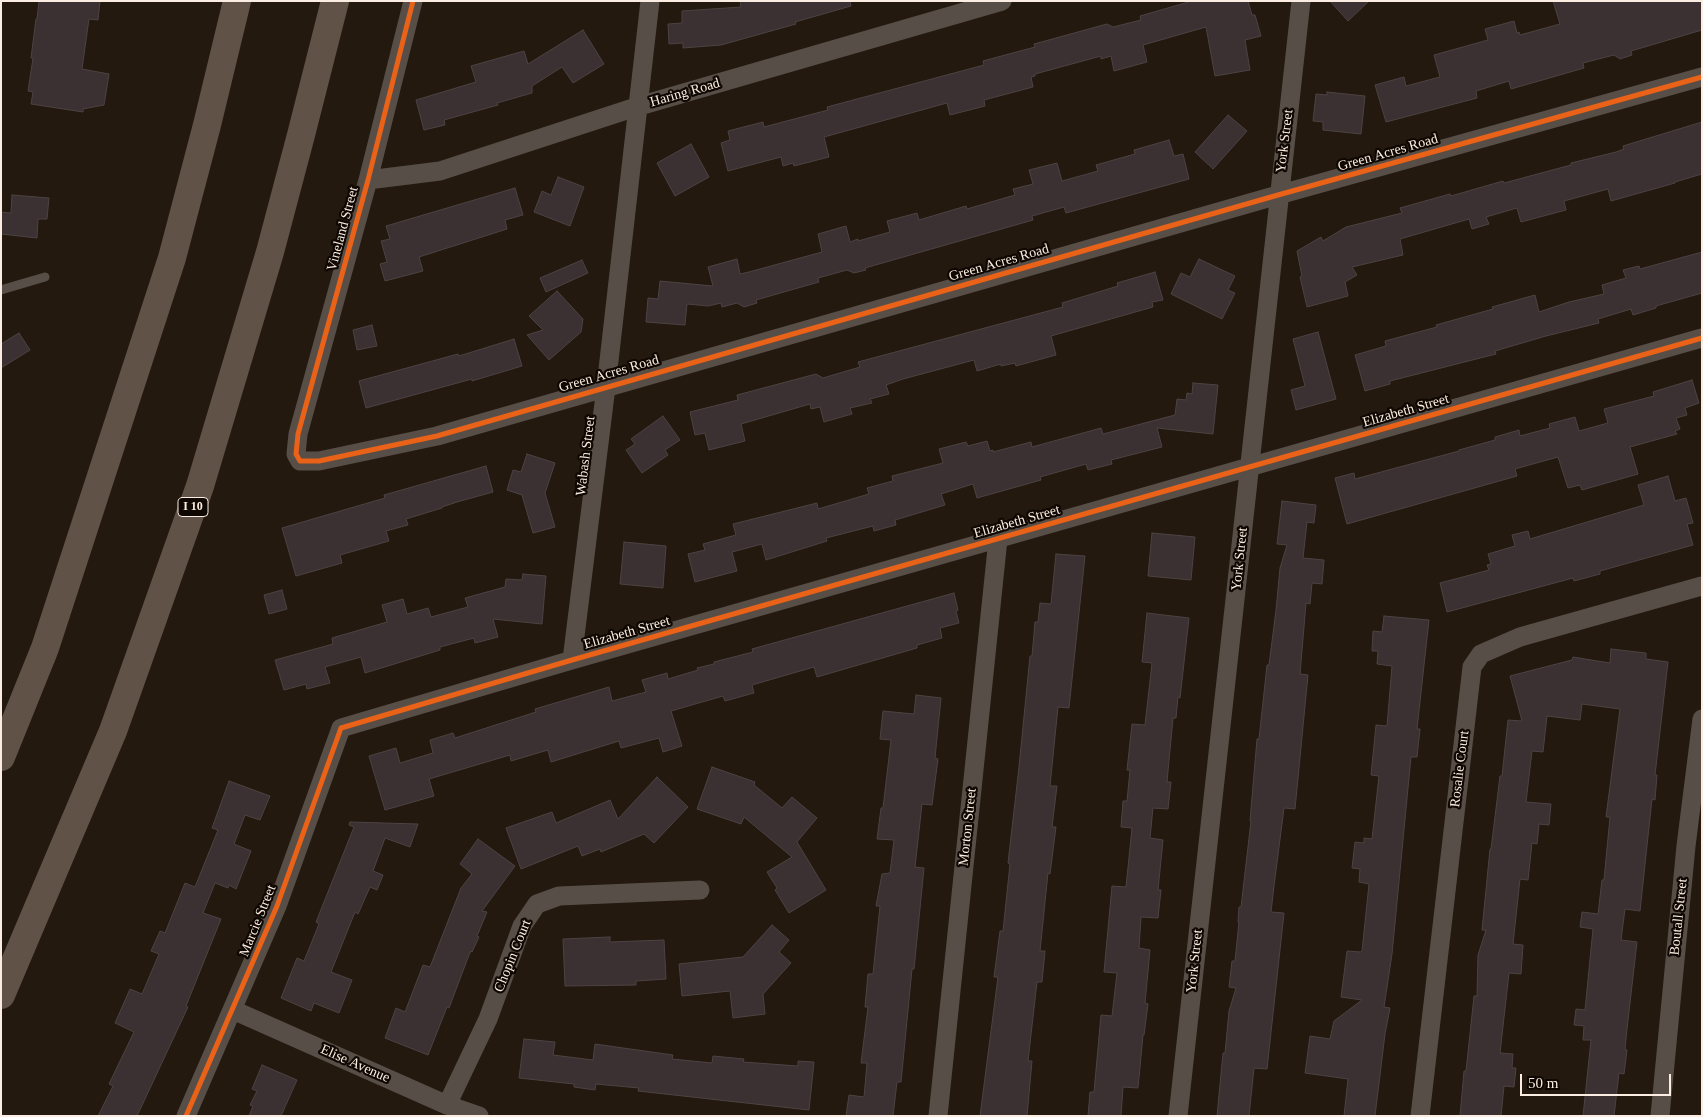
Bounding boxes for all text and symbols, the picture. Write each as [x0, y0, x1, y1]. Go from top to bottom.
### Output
street label: Haring Road [648, 75, 722, 111]
street label: York Street [1273, 108, 1297, 174]
street label: Green Acres Road [1336, 131, 1440, 175]
street label: Vineland Street [324, 185, 362, 273]
street label: Green Acres Road [947, 241, 1051, 285]
street label: Green Acres Road [557, 352, 661, 396]
street label: Elizabeth Street [1361, 391, 1451, 431]
street label: Wabash Street [573, 415, 599, 497]
road number: I 10 [178, 498, 208, 516]
street label: Elizabeth Street [972, 502, 1062, 542]
street label: York Street [1228, 527, 1252, 591]
street label: Elizabeth Street [582, 613, 672, 653]
street label: Rosalie Court [1447, 730, 1473, 808]
street label: Morton Street [956, 787, 980, 867]
street label: Boutall Street [1667, 878, 1691, 956]
street label: Marcie Street [236, 883, 280, 959]
street label: Chopin Court [491, 917, 535, 995]
street label: York Street [1183, 929, 1207, 993]
street label: Elise Avenue [318, 1041, 392, 1087]
scale bar [1523, 1064, 1674, 1096]
text: 50 m [1528, 1075, 1558, 1091]

